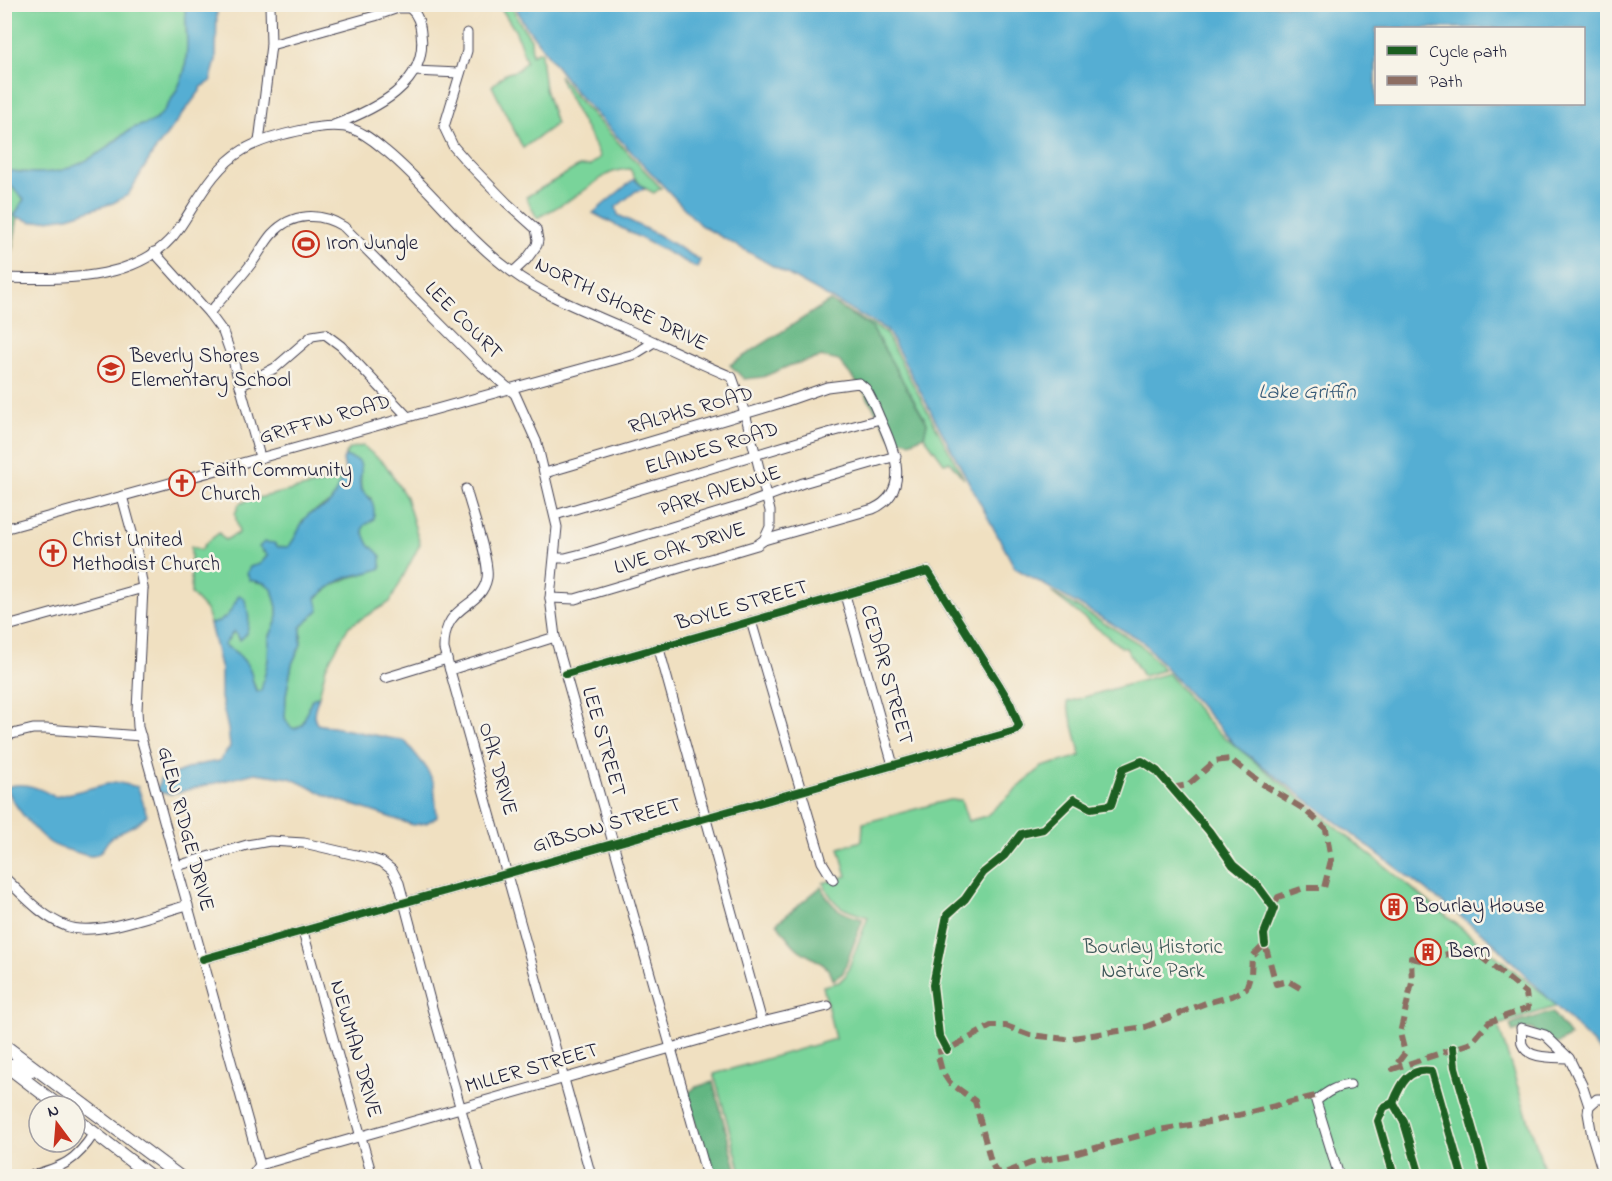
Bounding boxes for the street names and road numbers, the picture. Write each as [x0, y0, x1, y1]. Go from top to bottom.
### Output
street label: NORTH SHORE DRIVE [530, 250, 712, 360]
street label: LEE COURT [417, 275, 509, 367]
street label: RALPHS ROAD [625, 379, 757, 443]
street label: GRIFFIN ROAD [256, 387, 394, 453]
street label: ELAINES ROAD [642, 414, 782, 484]
street label: PARK AVENUE [655, 458, 785, 526]
street label: LIVE OAK DRIVE [611, 515, 749, 583]
street label: BOYLE STREET [671, 573, 812, 640]
street label: CEDAR STREET [852, 602, 920, 748]
street label: LEE STREET [573, 684, 633, 800]
street label: OAK DRIVE [469, 719, 525, 819]
street label: GLEN RIDGE DRIVE [149, 743, 221, 915]
street label: GIBSON STREET [529, 790, 685, 862]
street label: NEWMAN DRIVE [321, 977, 389, 1121]
street label: MILLER STREET [462, 1036, 602, 1102]

